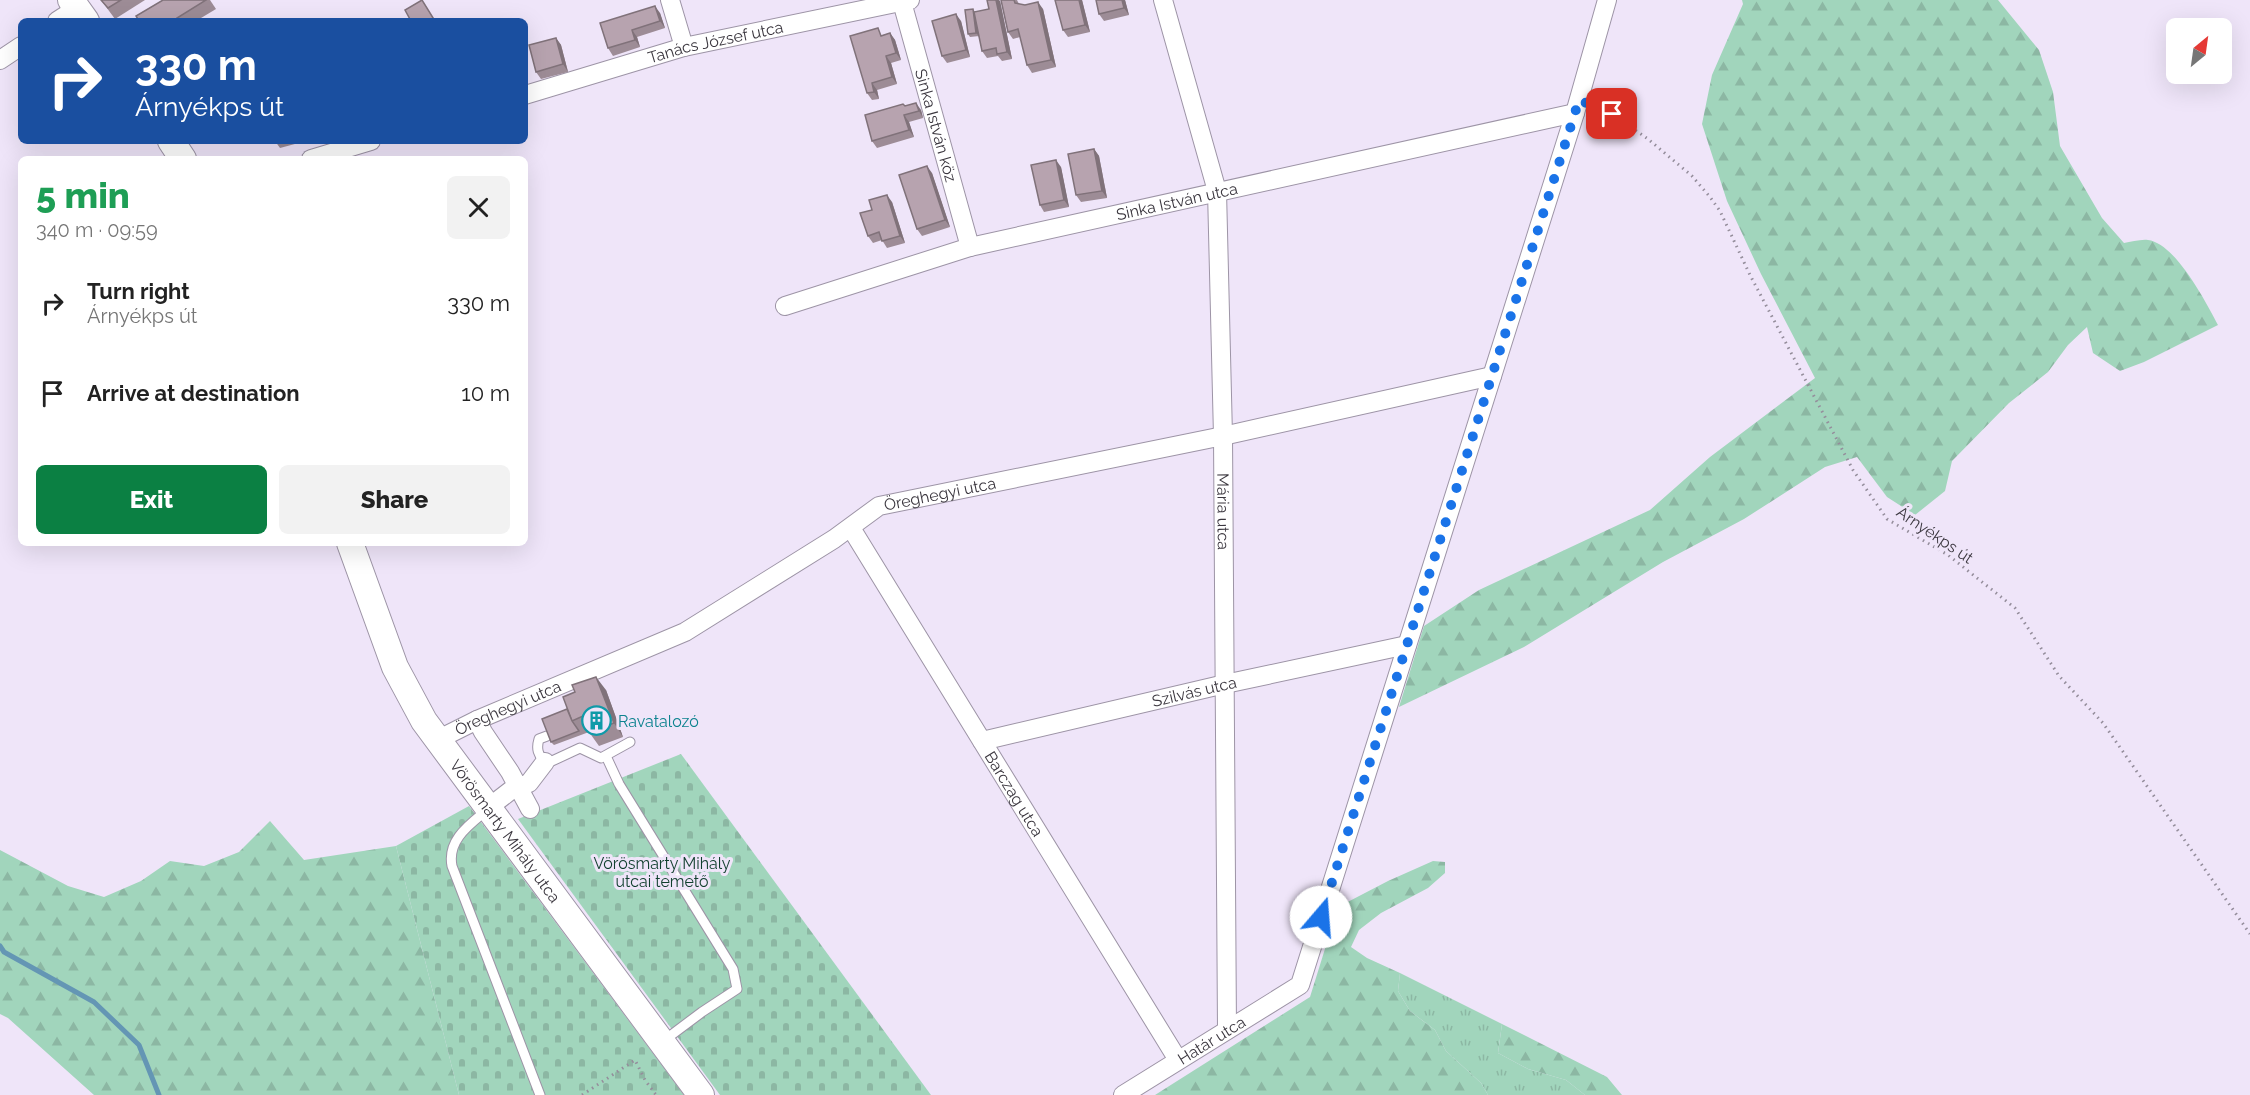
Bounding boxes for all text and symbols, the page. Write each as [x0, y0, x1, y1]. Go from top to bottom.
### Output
street label: Tanács József utca [646, 17, 785, 67]
north arrow [2166, 18, 2232, 84]
map controls [2166, 18, 2232, 84]
text: 330 m [135, 41, 257, 90]
icon: right [36, 42, 114, 120]
street label: Sinka István köz [911, 67, 961, 184]
pin [1586, 88, 1637, 139]
text: Árnyékps út [135, 91, 284, 122]
icon: arrive [1595, 97, 1628, 130]
text: 5 min [36, 174, 130, 216]
button: close [447, 176, 510, 239]
street label: Sinka István utca [1114, 179, 1239, 224]
text: 340 m · 09:59 [36, 218, 158, 242]
text: Turn right [87, 278, 190, 304]
icon: right [36, 287, 69, 320]
text: 330 m [447, 290, 510, 316]
text: Árnyékps út [87, 304, 197, 328]
icon: arrive [36, 377, 69, 410]
text: Arrive at destination [87, 380, 300, 406]
text: 10 m [461, 380, 510, 406]
button: Exit [36, 465, 267, 534]
button: Share [279, 465, 510, 534]
street label: Öreghegyi utca [882, 473, 997, 514]
street label: Mária utca [1214, 473, 1233, 550]
street label: Árnyékps út [1893, 502, 1978, 568]
street label: Szilvás utca [1150, 672, 1238, 710]
street label: Öreghegyi utca [451, 676, 564, 739]
building icon: Ravatalozó [581, 705, 613, 737]
place label: Ravatalozó [618, 712, 699, 731]
street label: Barczag utca [981, 748, 1048, 840]
street label: Vörösmarty Mihály utca [446, 756, 565, 906]
park label: Vörösmarty Mihály utcai temető [594, 854, 731, 891]
position arrow [1289, 885, 1353, 949]
street label: Határ utca [1174, 1012, 1249, 1068]

